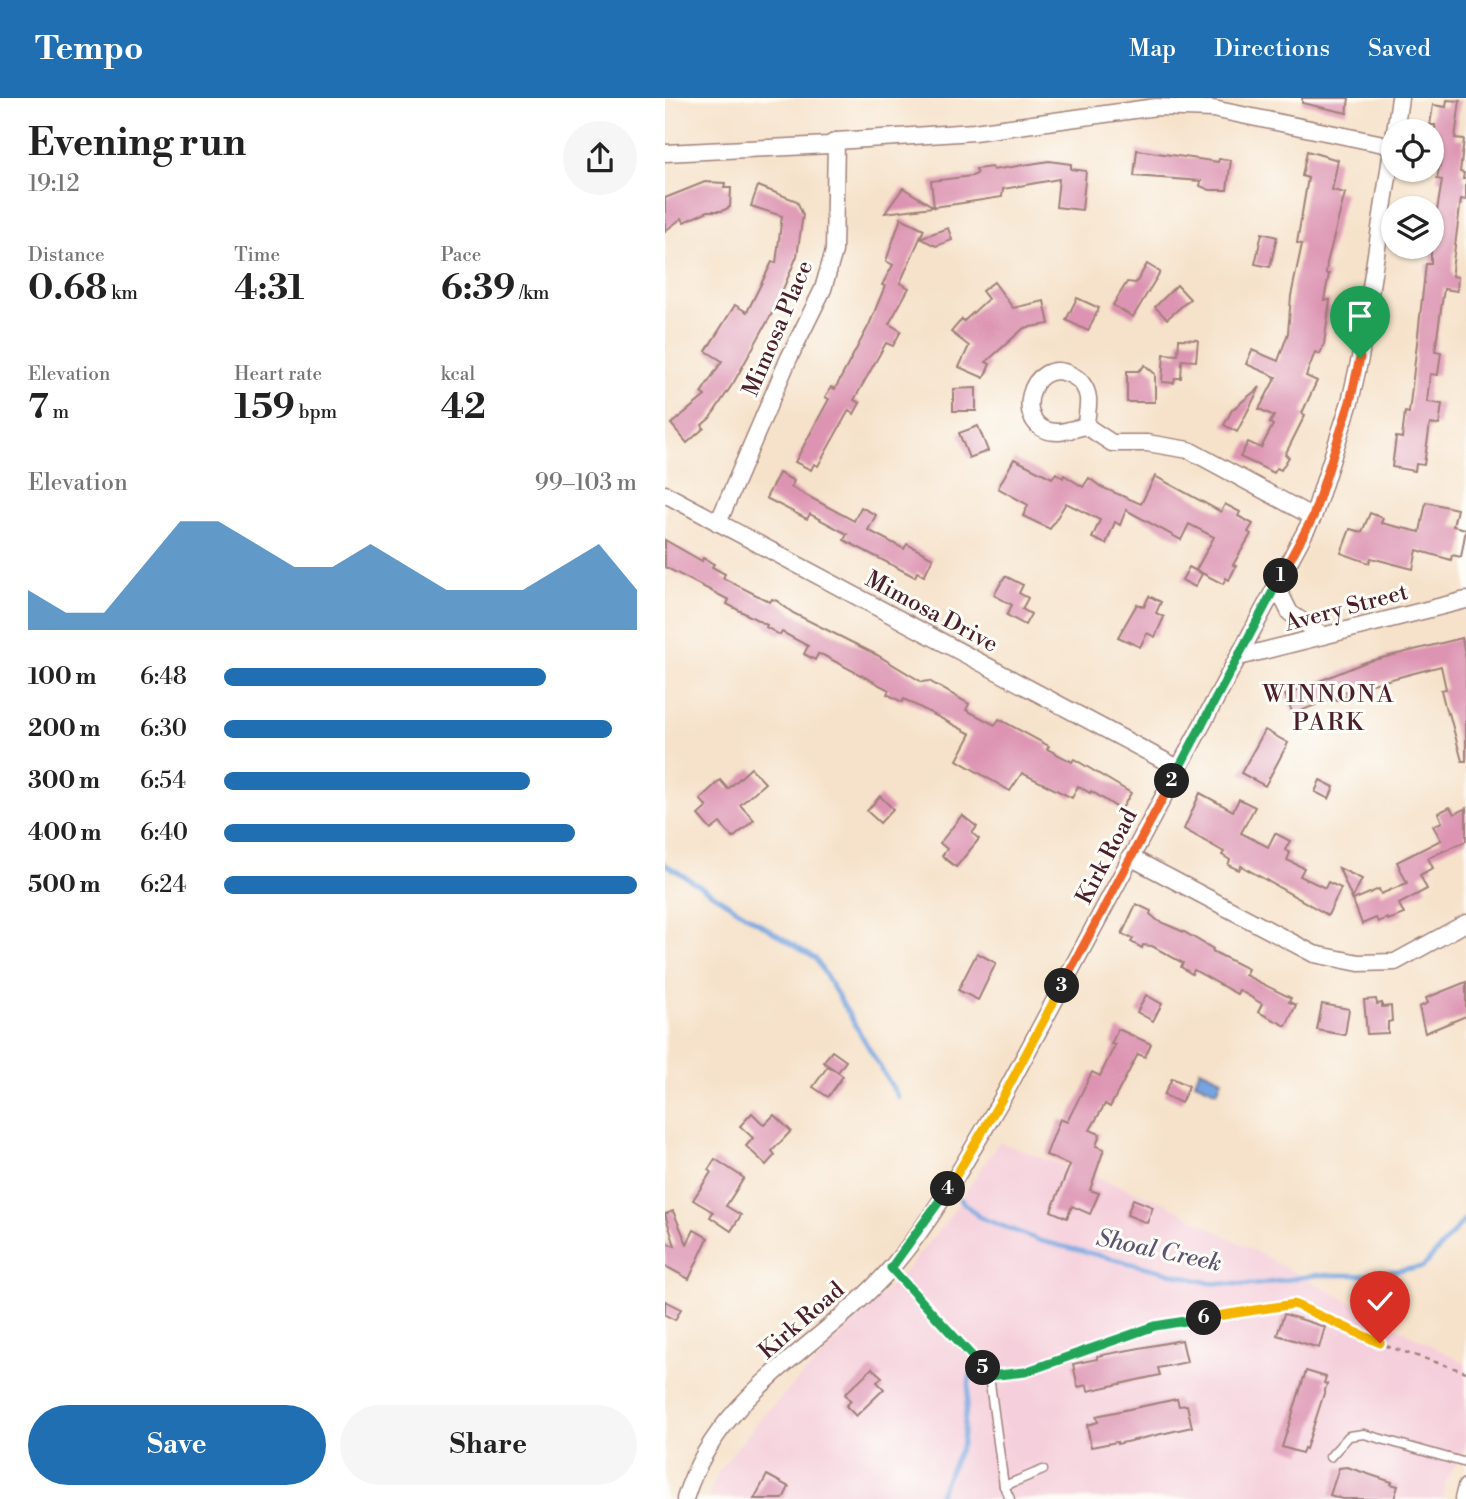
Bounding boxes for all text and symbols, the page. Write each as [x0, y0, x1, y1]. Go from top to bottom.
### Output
text: Tempo [35, 29, 143, 70]
text: Map [1129, 34, 1176, 64]
text: Directions [1214, 34, 1330, 64]
text: Saved [1368, 34, 1431, 64]
map controls [1381, 119, 1444, 259]
button: locate [1381, 119, 1444, 182]
text: Evening run [28, 120, 246, 167]
button: share [563, 121, 637, 195]
text: 19:12 [28, 170, 80, 198]
button: layers [1381, 196, 1444, 259]
text: Distance [28, 243, 105, 267]
text: Time [234, 243, 280, 267]
text: Pace [441, 243, 481, 267]
street label: Mimosa Place [737, 256, 819, 401]
text: 0.68 [28, 267, 107, 310]
text: 4:31 [234, 267, 304, 310]
text: 6:39 [441, 267, 515, 310]
text: km [107, 281, 138, 305]
text: /km [515, 281, 550, 305]
pin [1330, 286, 1390, 358]
icon: arrive [1341, 297, 1379, 335]
text: Elevation [28, 362, 110, 386]
text: Heart rate [234, 362, 322, 386]
text: kcal [441, 362, 475, 386]
text: 7 [28, 386, 49, 429]
text: 159 [234, 386, 295, 429]
text: 42 [441, 386, 486, 429]
text: m [49, 400, 69, 424]
text: bpm [295, 400, 337, 424]
text: Elevation [28, 469, 128, 497]
text: 99–103 m [535, 469, 637, 497]
pin: 1 [1263, 559, 1299, 594]
text: 1 [1276, 563, 1285, 587]
street label: Mimosa Drive [860, 565, 1003, 659]
street label: Avery Street [1281, 578, 1411, 638]
text: 100 m [28, 663, 96, 691]
text: 6:48 [140, 663, 187, 691]
district label: WINNONA PARK [1262, 680, 1395, 738]
text: 200 m [28, 715, 100, 743]
text: 6:30 [140, 715, 187, 743]
pin: 2 [1155, 764, 1189, 798]
text: 300 m [28, 767, 100, 795]
text: 6:54 [140, 767, 186, 795]
text: 2 [1166, 768, 1177, 792]
street label: Kirk Road [1070, 804, 1144, 909]
text: 400 m [28, 819, 101, 847]
text: 6:40 [140, 819, 188, 847]
text: 500 m [28, 871, 100, 899]
text: 6:24 [140, 871, 186, 899]
pin: 3 [1045, 968, 1079, 1004]
text: 3 [1056, 973, 1067, 997]
pin: 4 [931, 1172, 965, 1206]
text: 4 [941, 1176, 954, 1200]
water label: Shoal Creek [1094, 1223, 1224, 1279]
pin [1350, 1271, 1410, 1343]
street label: Kirk Road [753, 1276, 850, 1365]
icon: check [1361, 1282, 1399, 1320]
pin: 6 [1187, 1300, 1221, 1336]
text: 6 [1198, 1305, 1209, 1329]
pin: 5 [965, 1350, 1001, 1386]
text: 5 [977, 1355, 988, 1379]
button: Save [28, 1405, 326, 1485]
button: Share [340, 1405, 637, 1485]

